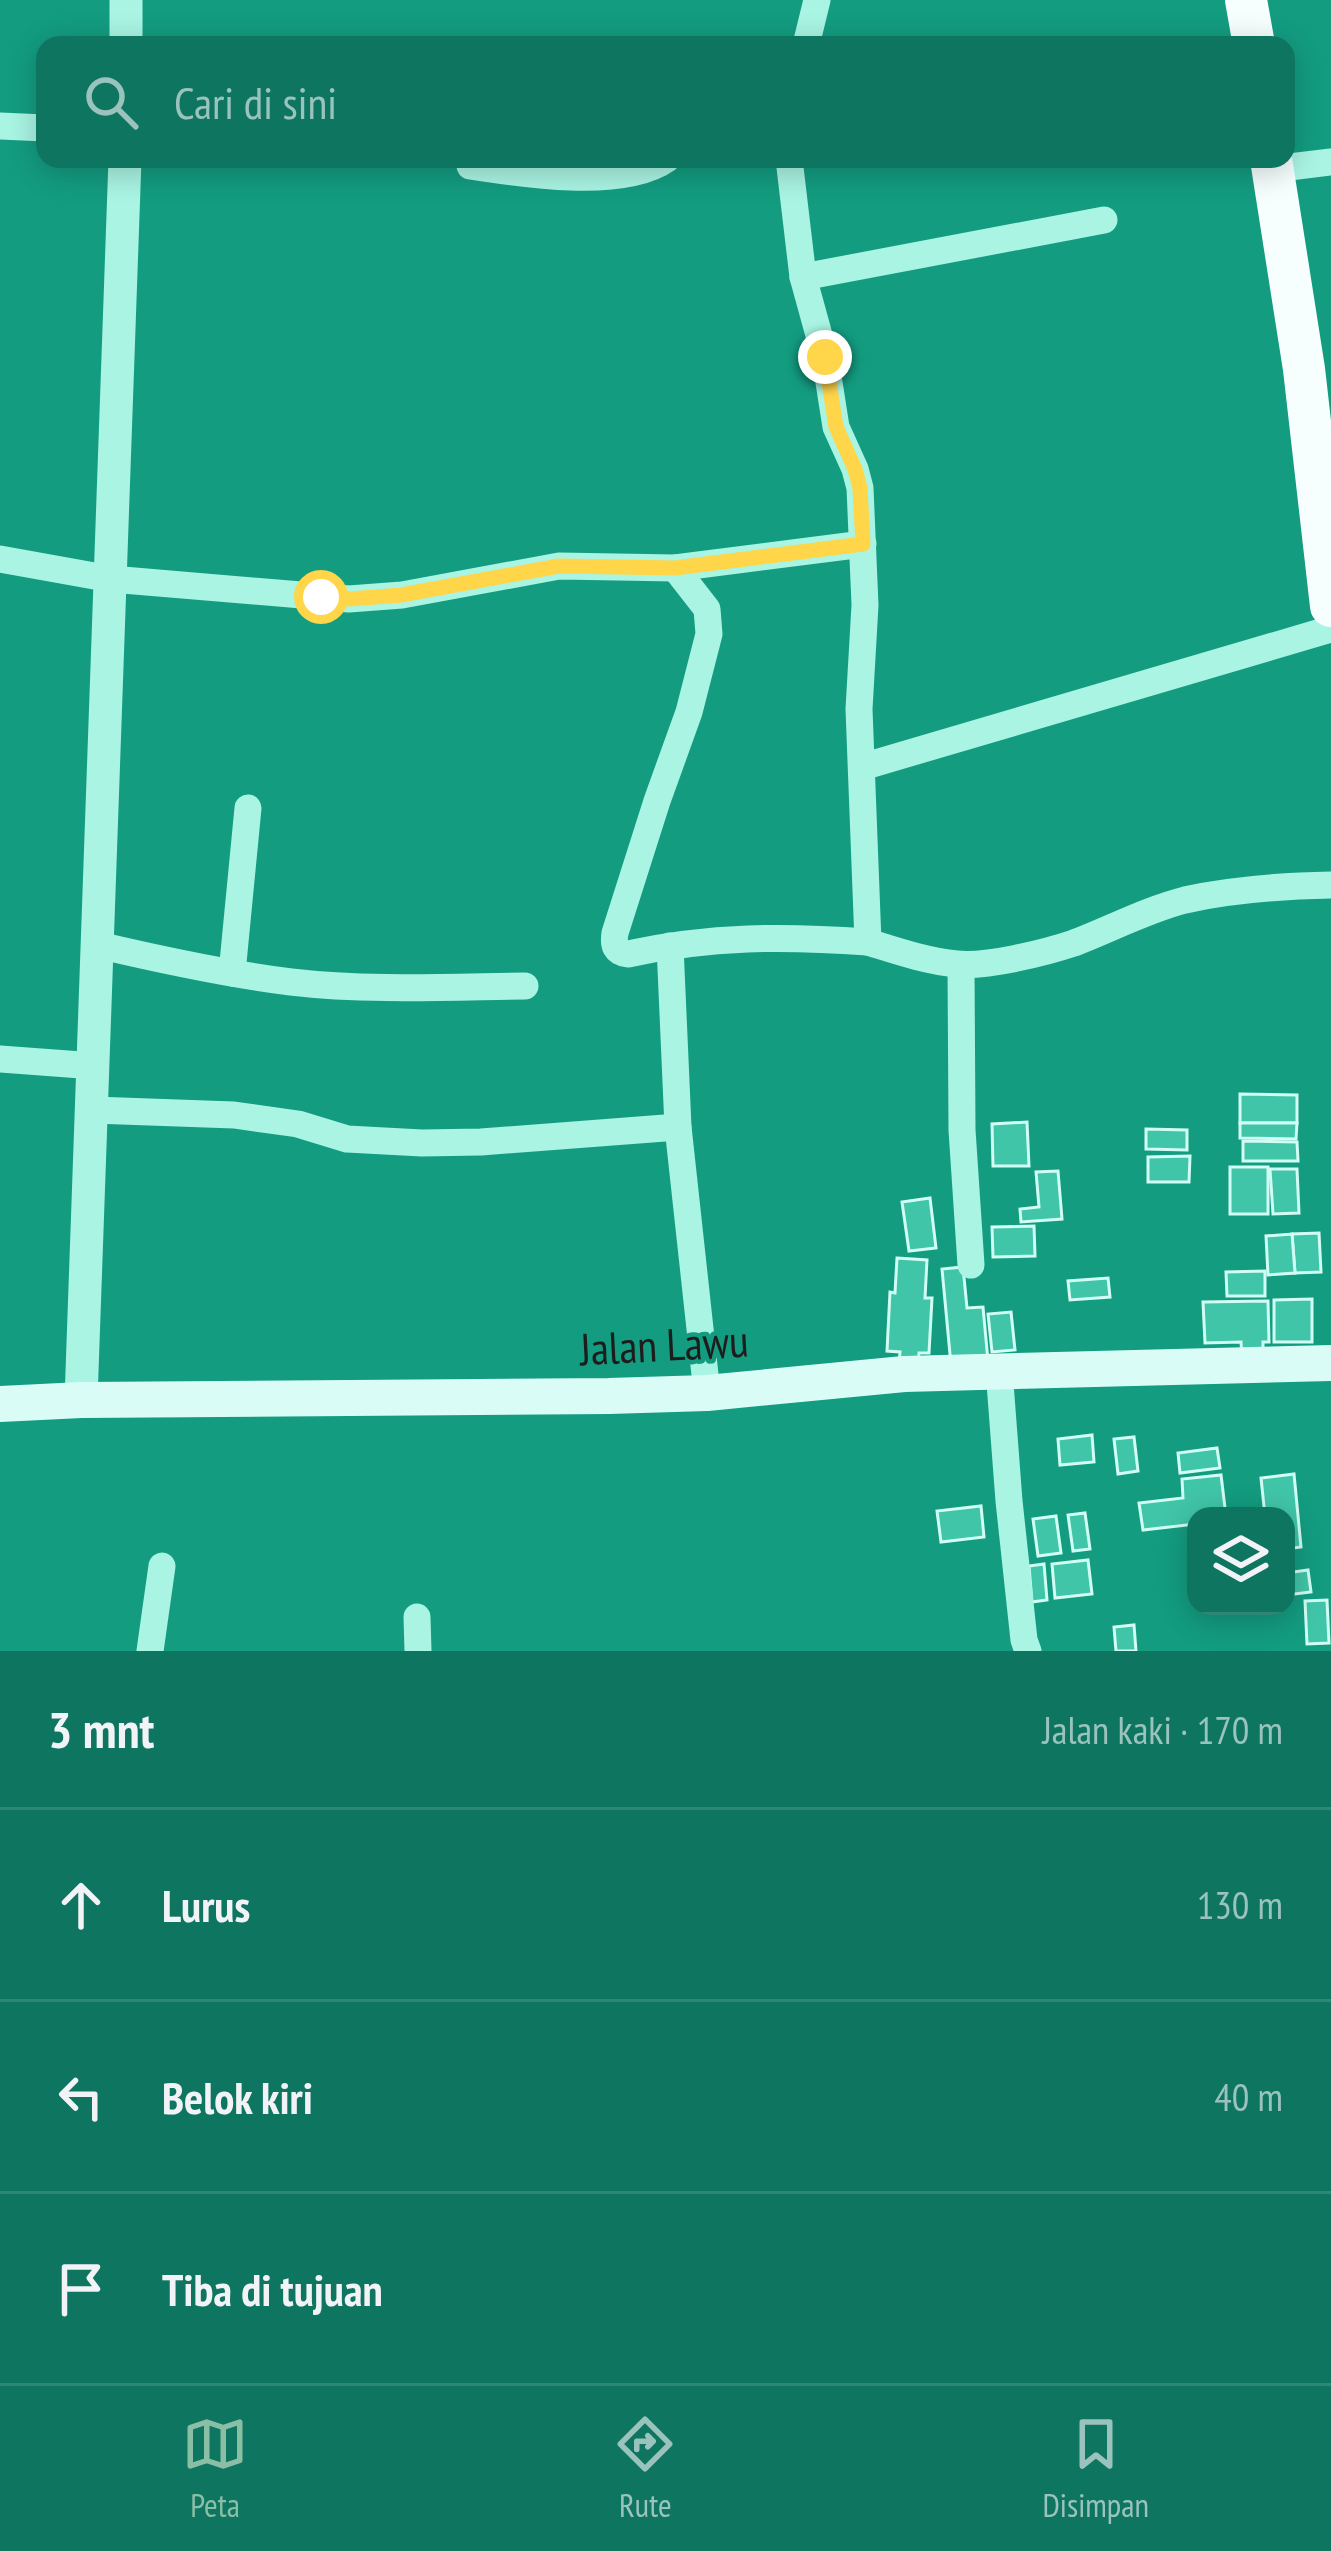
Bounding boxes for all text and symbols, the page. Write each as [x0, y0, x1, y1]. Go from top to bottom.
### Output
search box [36, 36, 1295, 168]
icon: search [78, 69, 144, 135]
text: Cari di sini [174, 73, 337, 131]
route end [798, 330, 852, 384]
route start [294, 570, 348, 624]
street label: Jalan Lawu [576, 1311, 750, 1377]
map controls [1187, 1507, 1295, 1615]
button: layers [1187, 1507, 1295, 1615]
text: 3 mnt [48, 1696, 154, 1762]
text: Jalan kaki · 170 m [1042, 1704, 1283, 1755]
icon: ahead [48, 1872, 114, 1938]
text: Lurus [162, 1876, 250, 1934]
text: 130 m [1197, 1879, 1283, 1930]
icon: left [48, 2064, 114, 2130]
text: Belok kiri [162, 2068, 313, 2126]
text: 40 m [1214, 2071, 1283, 2122]
icon: arrive [48, 2256, 114, 2322]
text: Tiba di tujuan [162, 2260, 383, 2318]
tab: Peta [182, 2411, 248, 2526]
tab: Rute [612, 2411, 678, 2526]
tab: Disimpan [1043, 2411, 1149, 2526]

